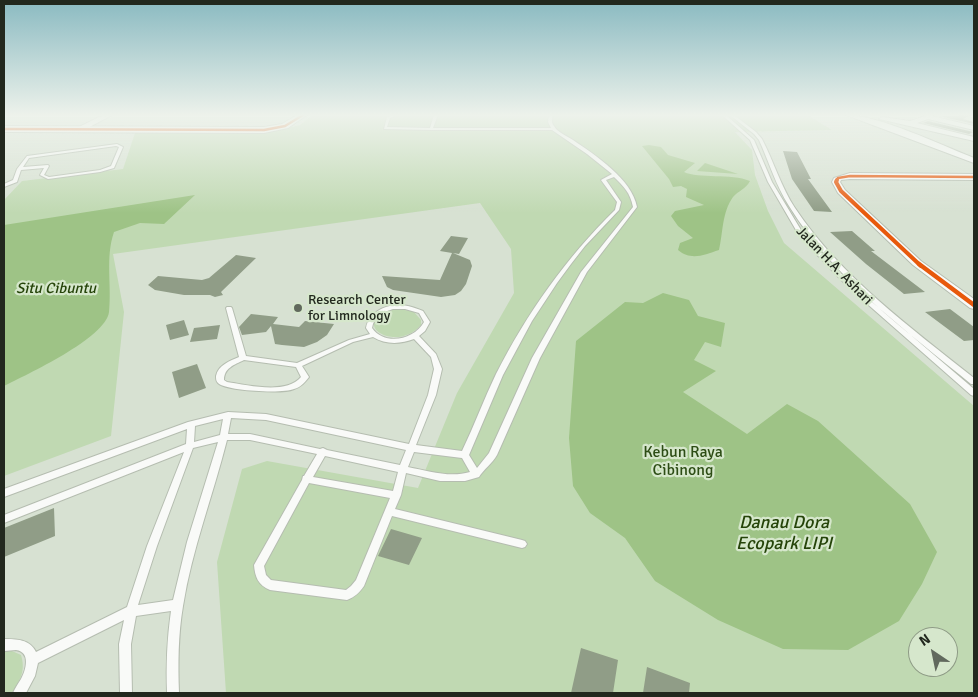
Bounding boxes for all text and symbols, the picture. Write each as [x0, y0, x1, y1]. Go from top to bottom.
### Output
street label: Jalan H.A. Ashari [792, 223, 876, 309]
water label: Situ Cibuntu [16, 280, 96, 298]
place label: Research Center for Limnology [308, 292, 406, 324]
marker: Research Center for Limnology [292, 302, 304, 314]
park label: Kebun Raya Cibinong [643, 443, 723, 481]
water label: Danau Dora Ecopark LIPI [736, 512, 832, 554]
north arrow [908, 627, 958, 677]
text: N [916, 630, 934, 650]

